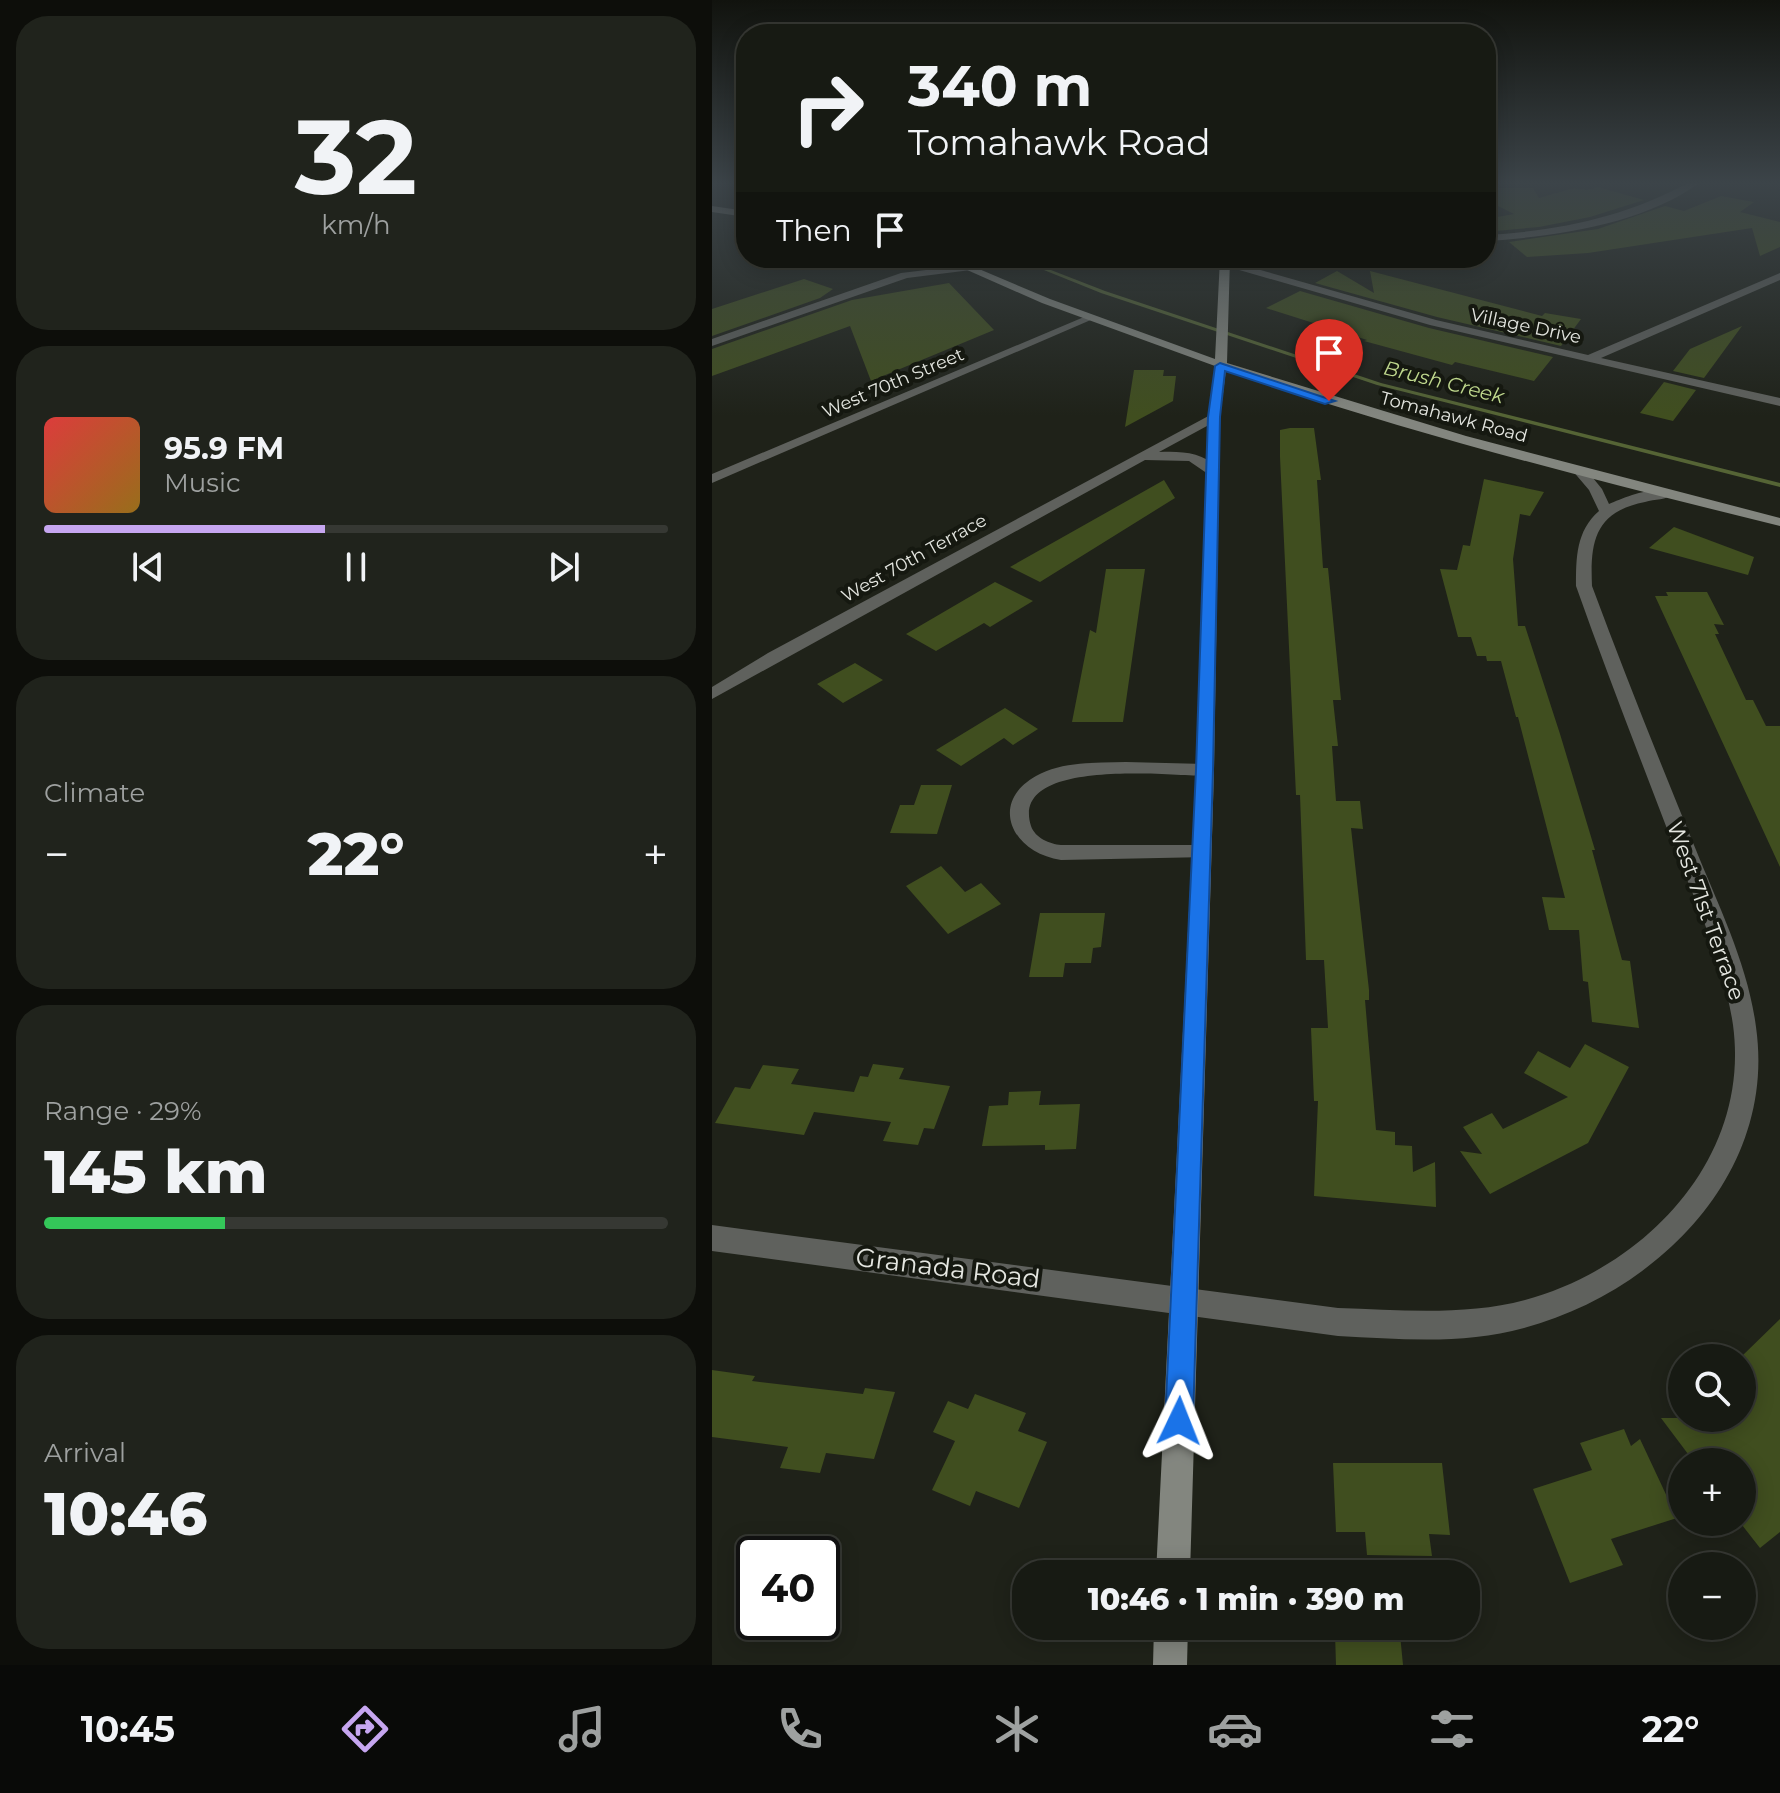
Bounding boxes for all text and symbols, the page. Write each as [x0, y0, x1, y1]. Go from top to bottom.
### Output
text: 340 m [908, 52, 1092, 120]
icon: right [776, 56, 880, 160]
text: 32 [295, 93, 417, 220]
text: Tomahawk Road [908, 120, 1211, 164]
icon: arrive [868, 208, 912, 252]
text: km/h [321, 209, 391, 241]
text: Then [776, 212, 852, 249]
street label: Village Drive [1469, 304, 1583, 348]
pin [1295, 319, 1363, 401]
icon: arrive [1307, 331, 1351, 375]
street label: West 70th Street [819, 343, 967, 423]
water label: Brush Creek [1381, 355, 1508, 409]
street label: Tomahawk Road [1378, 387, 1530, 447]
text: 95.9 FM [164, 430, 284, 467]
text: Music [164, 467, 241, 499]
street label: West 70th Terrace [838, 509, 990, 607]
icon: previous [126, 545, 170, 589]
icon: pause [334, 545, 378, 589]
icon: next [542, 545, 586, 589]
text: Climate [44, 777, 145, 809]
text: 22° [308, 817, 404, 890]
street label: West 71st Terrace [1661, 818, 1751, 1004]
text: − [44, 827, 69, 881]
text: + [643, 827, 668, 881]
text: Range · 29% [44, 1095, 201, 1127]
text: 145 km [44, 1135, 267, 1208]
street label: Granada Road [854, 1241, 1042, 1295]
map controls [1668, 1344, 1756, 1640]
button: search [1668, 1344, 1756, 1432]
position arrow [1137, 1379, 1221, 1463]
text: Arrival [44, 1437, 126, 1469]
button: + [1668, 1448, 1756, 1536]
text: 10:46 [44, 1477, 207, 1550]
speed limit sign: 40 [736, 1536, 840, 1640]
button: − [1668, 1552, 1756, 1640]
text: 10:46 · 1 min · 390 m [1088, 1581, 1404, 1618]
icon: directions [337, 1701, 393, 1757]
icon: music [554, 1701, 610, 1757]
icon: phone [772, 1701, 828, 1757]
icon: climate [989, 1701, 1045, 1757]
icon: car [1207, 1701, 1263, 1757]
icon: filters [1424, 1701, 1480, 1757]
text: 10:45 [81, 1707, 175, 1751]
text: 22° [1642, 1707, 1699, 1751]

